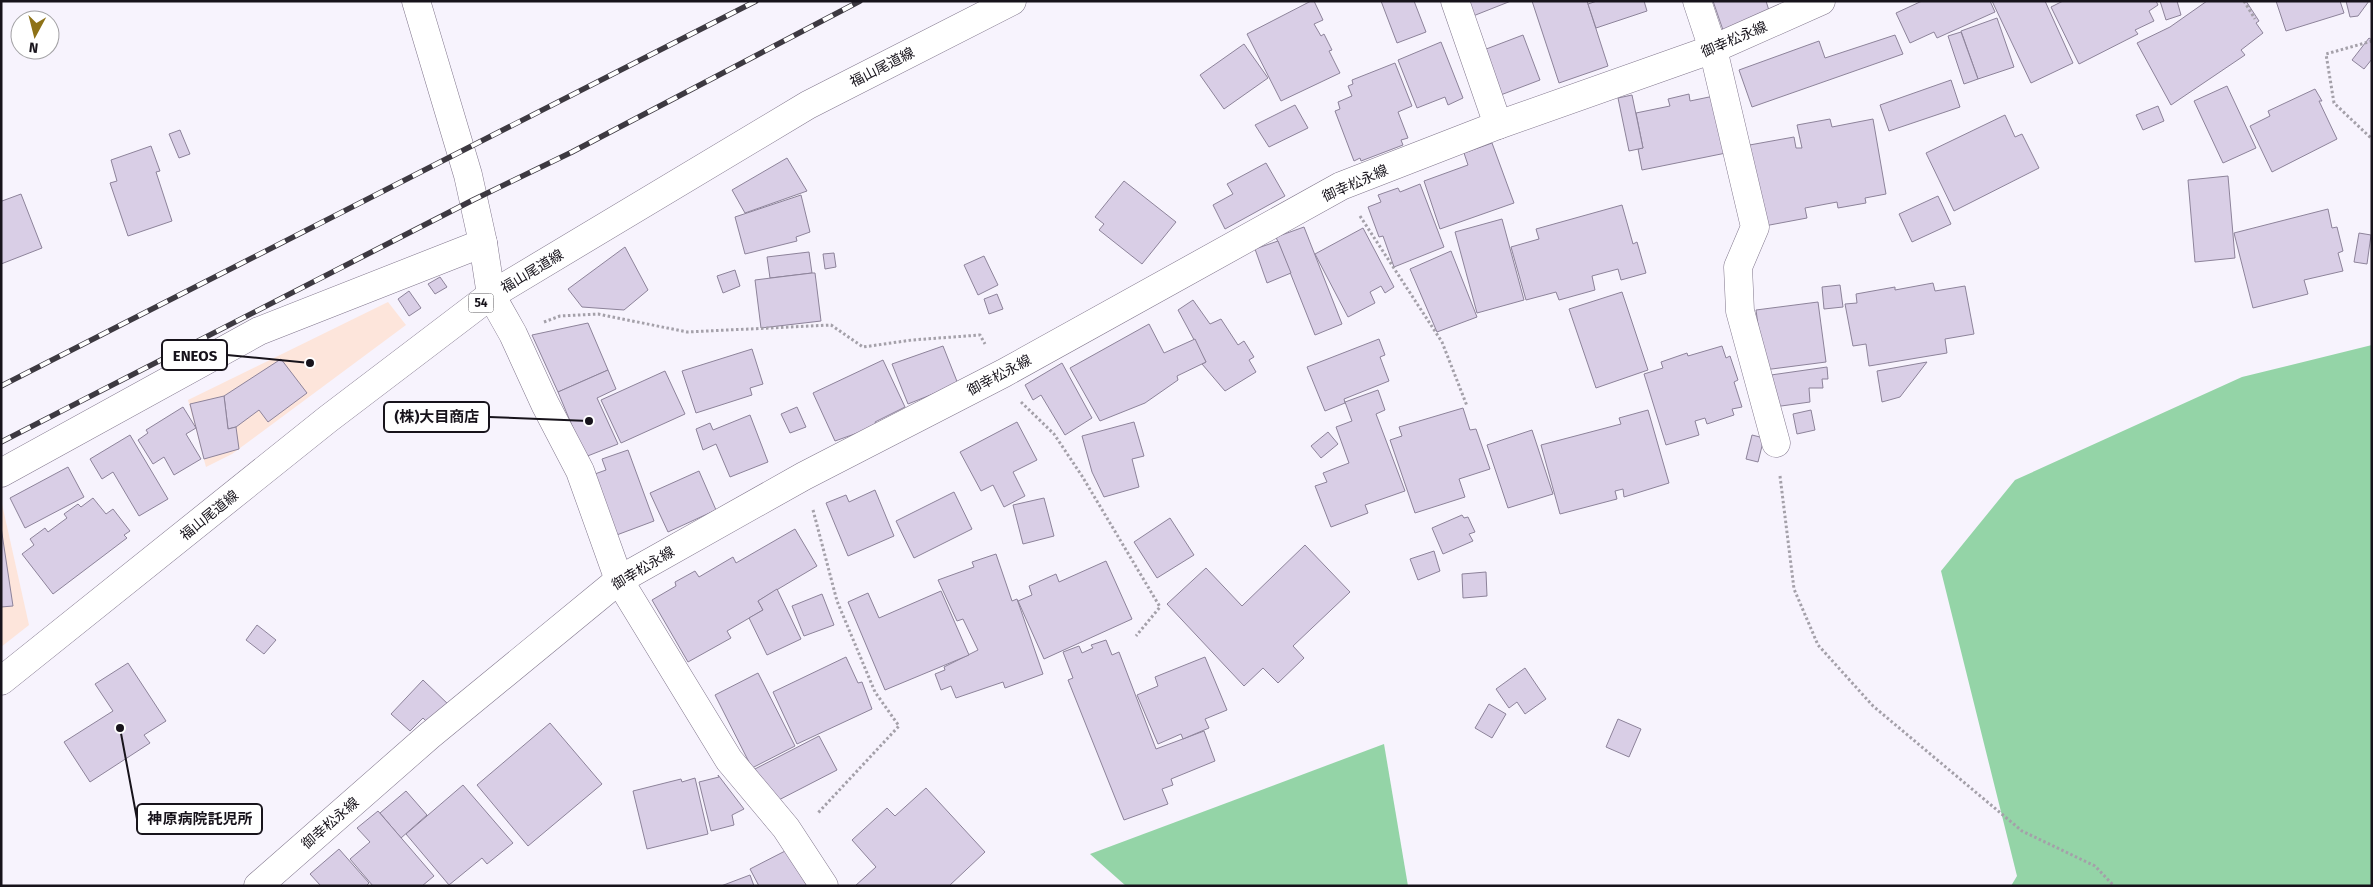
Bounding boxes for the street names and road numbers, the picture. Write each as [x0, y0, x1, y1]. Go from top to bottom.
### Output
street label: 御幸松永線 [1699, 18, 1770, 61]
street label: 福山尾道線 [847, 44, 917, 91]
street label: 御幸松永線 [1320, 161, 1391, 205]
street label: 福山尾道線 [498, 246, 567, 297]
road number: 54 [468, 294, 494, 312]
street label: 御幸松永線 [964, 352, 1034, 399]
street label: 福山尾道線 [177, 487, 242, 544]
street label: 御幸松永線 [609, 543, 678, 594]
street label: 御幸松永線 [298, 794, 362, 853]

